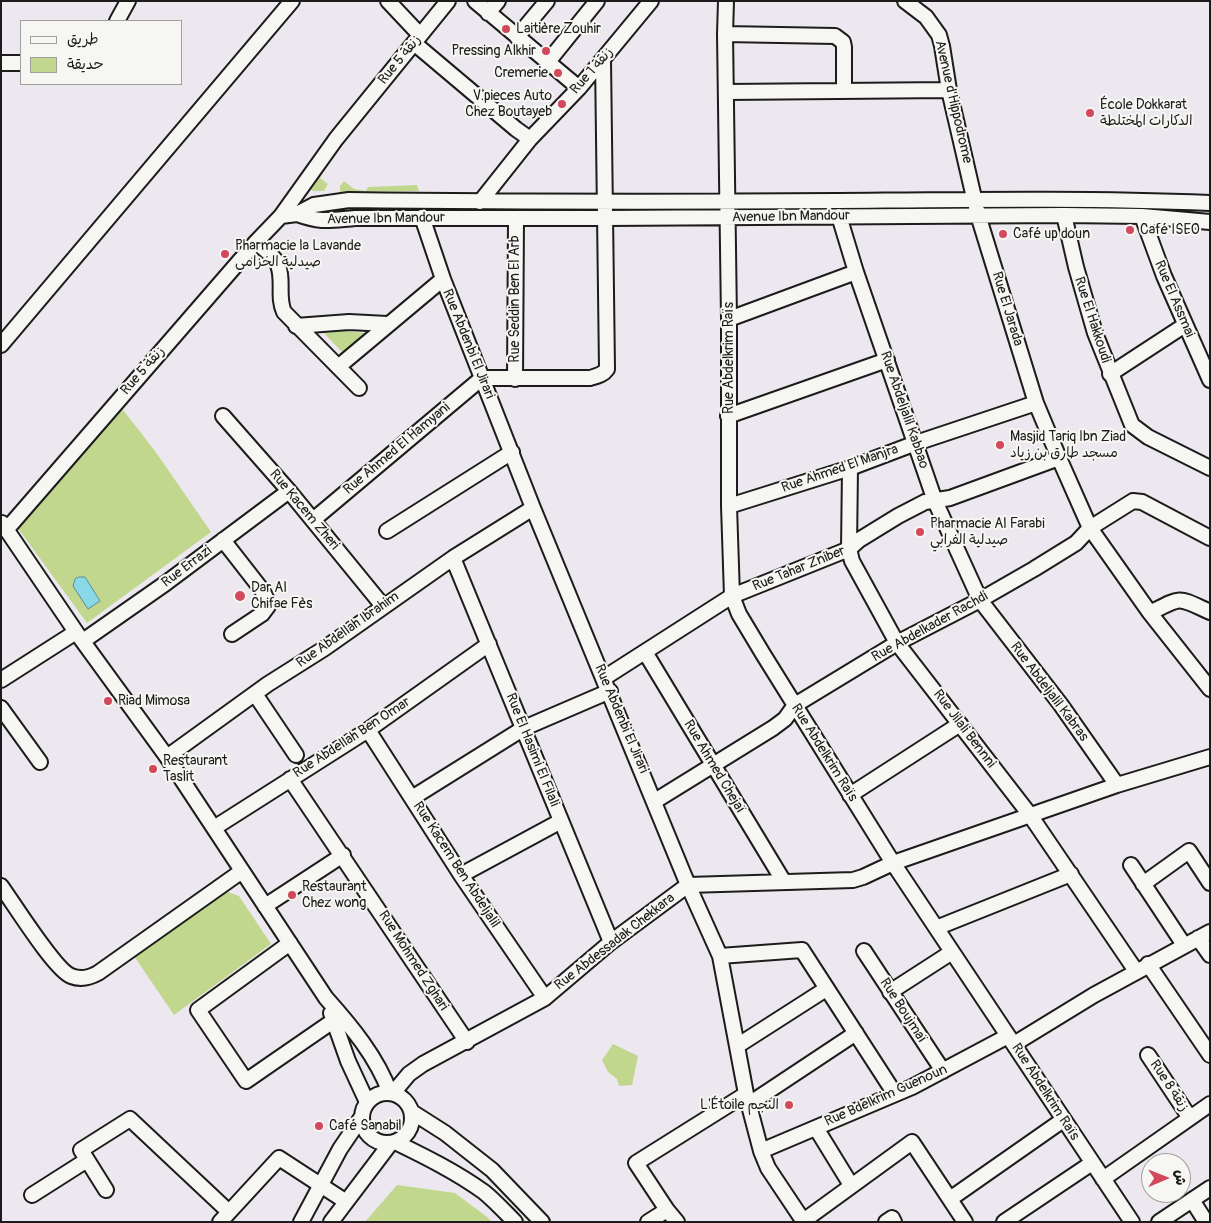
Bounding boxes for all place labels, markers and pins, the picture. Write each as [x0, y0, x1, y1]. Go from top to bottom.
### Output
place label: Laitière Zouhir [516, 21, 601, 37]
marker: Laitière Zouhir [500, 23, 512, 35]
place label: Pressing Alkhir [452, 43, 536, 59]
marker: Pressing Alkhir [540, 45, 552, 57]
place label: Cremerie [494, 65, 548, 81]
marker: Cremerie [552, 67, 564, 79]
place label: V.pieces Auto Chez Boutayeb [465, 88, 552, 120]
place label: École Dokkarat الدكارات المختلطة [1100, 97, 1192, 130]
marker: V.pieces Auto Chez Boutayeb [556, 98, 568, 110]
marker: École Dokkarat الدكارات المختلطة [1084, 107, 1096, 119]
place label: Café ISEO [1140, 222, 1200, 238]
marker: Café ISEO [1124, 224, 1136, 236]
place label: Café up doun [1013, 226, 1090, 242]
marker: Café up doun [997, 228, 1009, 240]
place label: Pharmacie la Lavande صيدلية الخزامى [235, 238, 361, 270]
marker: Pharmacie la Lavande صيدلية الخزامى [219, 248, 231, 260]
place label: Masjid Tariq Ibn Ziad مسجد طارق بن زياد [1010, 429, 1126, 462]
marker: Masjid Tariq Ibn Ziad مسجد طارق بن زياد [994, 439, 1006, 451]
place label: Pharmacie Al Farabi صيدلية الفرابي [930, 516, 1045, 548]
marker: Pharmacie Al Farabi صيدلية الفرابي [914, 526, 926, 538]
place label: Dar Al Chifae Fès [251, 580, 313, 612]
marker: Dar Al Chifae Fès [233, 589, 247, 603]
place label: Riad Mimosa [118, 693, 190, 709]
marker: Riad Mimosa [102, 695, 114, 707]
place label: Restaurant Taslit [163, 753, 228, 786]
marker: Restaurant Taslit [147, 763, 159, 775]
place label: Restaurant Chez wong [302, 879, 367, 912]
marker: Restaurant Chez wong [286, 889, 298, 901]
place label: L'Étoile النجم [700, 1097, 779, 1113]
marker: L'Étoile النجم [783, 1099, 795, 1111]
place label: Café Sanabil [329, 1118, 402, 1134]
marker: Café Sanabil [313, 1120, 325, 1132]

